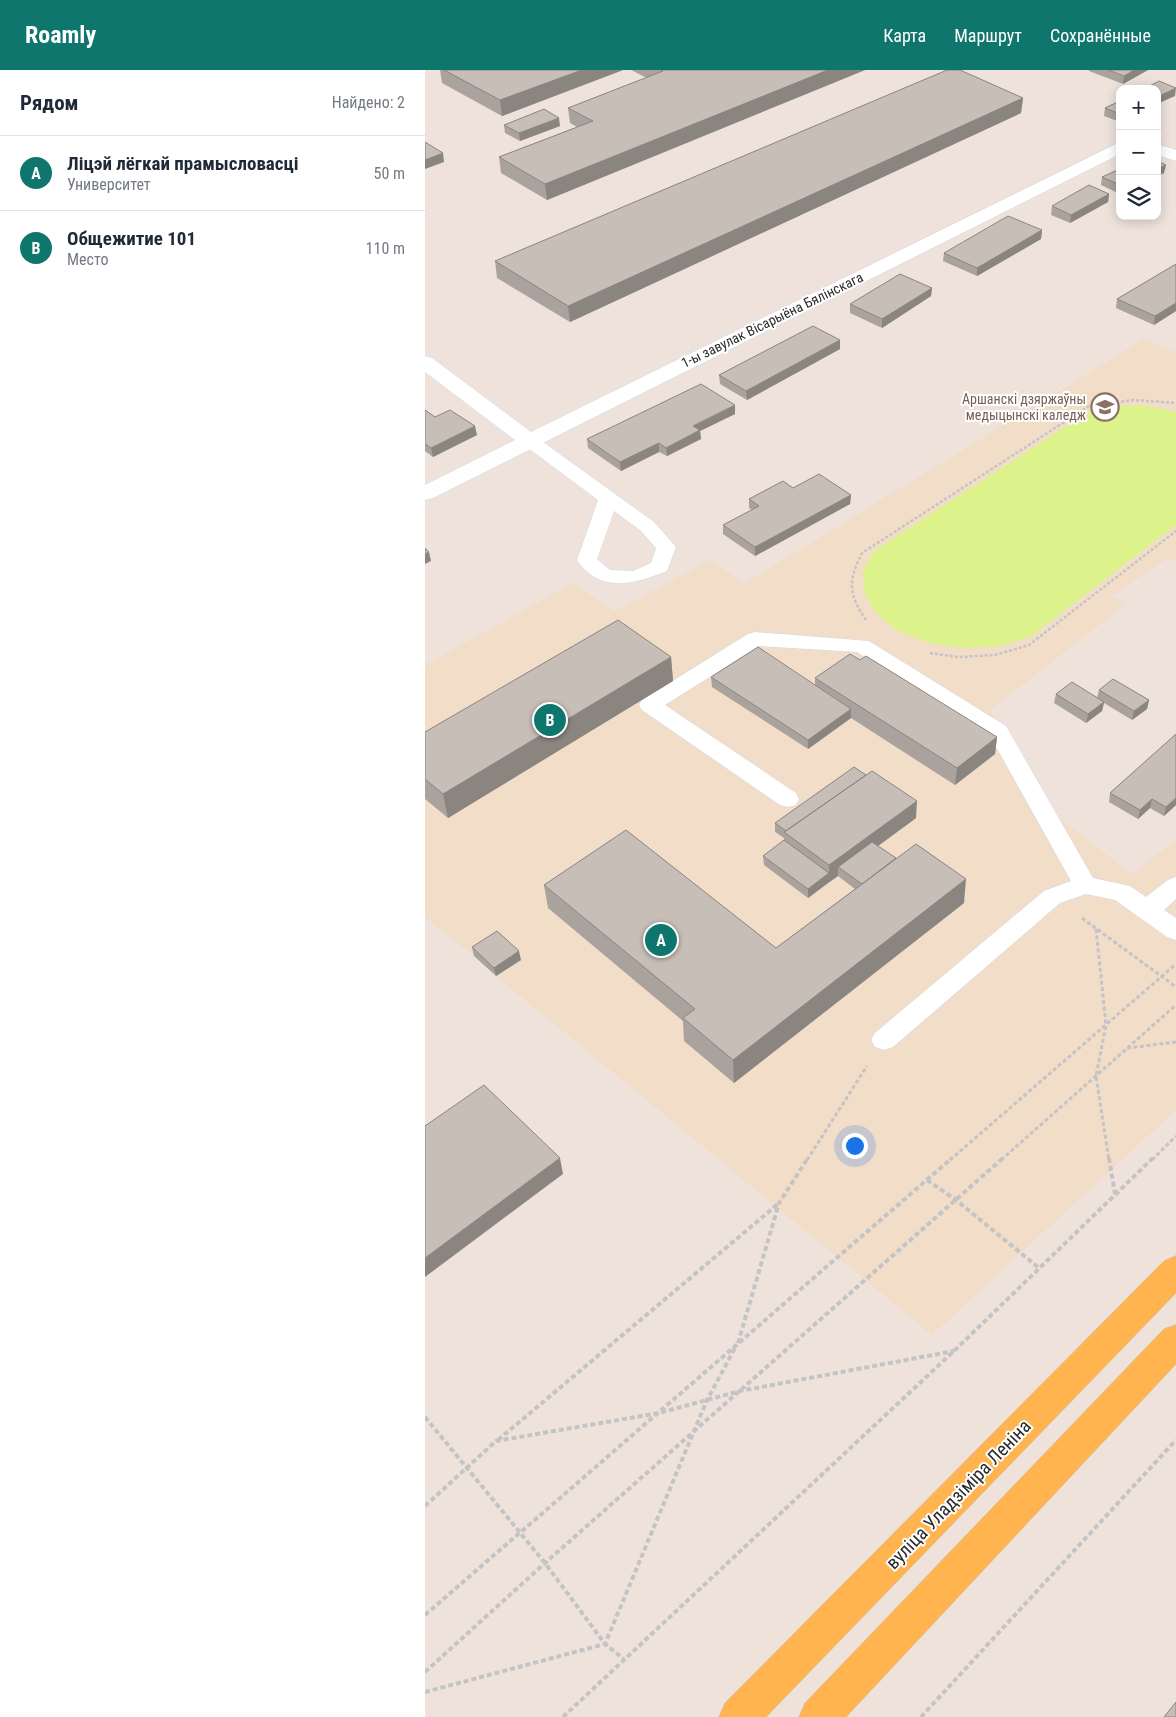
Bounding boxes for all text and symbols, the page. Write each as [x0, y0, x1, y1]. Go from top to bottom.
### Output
text: Roamly [25, 21, 96, 49]
text: Карта [883, 25, 926, 46]
text: Маршрут [954, 25, 1022, 46]
text: Сохранённые [1050, 25, 1151, 46]
map controls [1116, 85, 1161, 220]
button: + [1116, 85, 1161, 130]
text: Рядом [20, 91, 79, 115]
text: Найдено: 2 [332, 93, 405, 112]
button: − [1116, 130, 1161, 175]
text: Ліцэй лёгкай прамысловасці [67, 152, 299, 175]
text: A [31, 164, 41, 183]
text: 50 m [373, 164, 405, 183]
text: Университет [67, 175, 151, 194]
button: layers [1116, 175, 1161, 220]
text: Общежитие 101 [67, 227, 196, 250]
text: B [32, 239, 40, 258]
text: 110 m [366, 239, 405, 258]
text: Место [67, 250, 108, 269]
street label: 1-ы завулак Вісарыёна Бялінскага [679, 269, 865, 371]
place label: Аршанскі дзяржаўны медыцынскі каледж [962, 391, 1086, 423]
school or university icon: Аршанскі дзяржаўны медыцынскі каледж [1090, 392, 1120, 422]
pin: B [534, 701, 566, 739]
pin: A [645, 921, 677, 959]
your location [842, 1133, 868, 1159]
street label: вуліца Уладзіміра Леніна [881, 1415, 1036, 1574]

